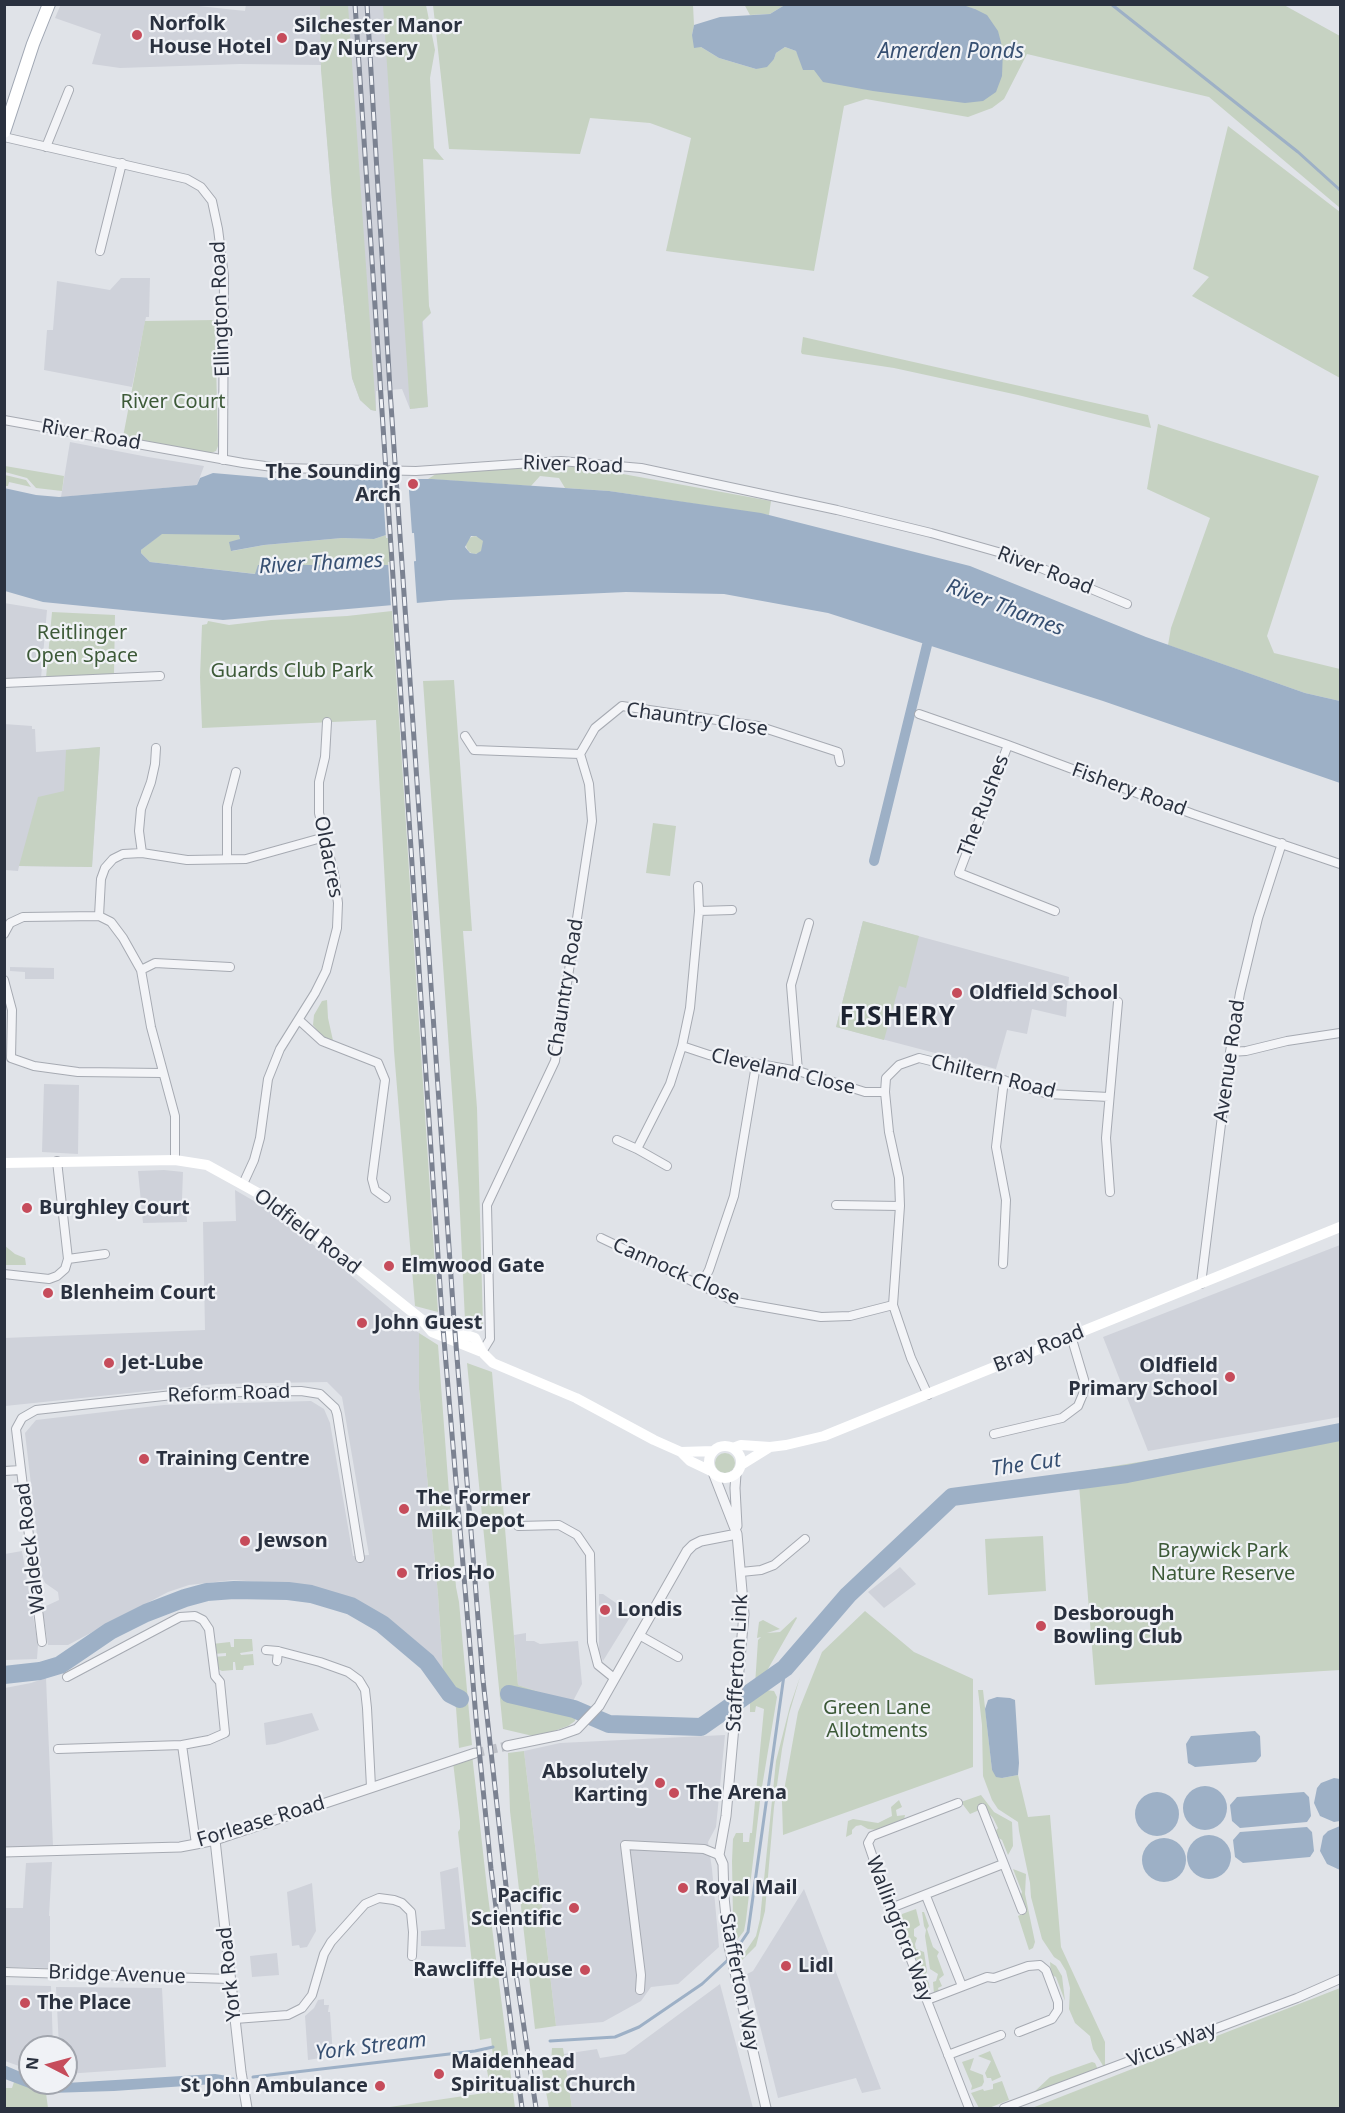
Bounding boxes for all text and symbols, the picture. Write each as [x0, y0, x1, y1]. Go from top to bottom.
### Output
place label: Norfolk House Hotel [149, 12, 271, 59]
place label: Silchester Manor Day Nursery [294, 14, 462, 61]
marker: Norfolk House Hotel [130, 28, 144, 42]
marker: Silchester Manor Day Nursery [275, 31, 289, 45]
water label: Amerden Ponds [878, 39, 1024, 65]
street label: Ellington Road [207, 241, 235, 377]
park label: River Court [120, 390, 226, 414]
street label: River Road [39, 414, 143, 456]
street label: River Road [522, 451, 624, 479]
place label: The Sounding Arch [266, 460, 401, 507]
marker: The Sounding Arch [406, 477, 420, 491]
street label: River Road [994, 542, 1096, 600]
water label: River Thames [258, 548, 384, 580]
water label: River Thames [943, 574, 1067, 642]
park label: Reitlinger Open Space [26, 621, 138, 668]
park label: Guards Club Park [211, 659, 373, 683]
street label: Chauntry Close [625, 698, 769, 742]
street label: The Rushes [954, 751, 1014, 861]
street label: Fishery Road [1068, 758, 1190, 822]
street label: Oldacres [308, 814, 348, 900]
street label: Chauntry Road [543, 917, 589, 1059]
place label: Oldfield School [969, 981, 1118, 1005]
marker: Oldfield School [950, 986, 964, 1000]
street label: Avenue Road [1210, 998, 1250, 1124]
district label: FISHERY [840, 1002, 956, 1034]
street label: Cleveland Close [709, 1044, 857, 1100]
street label: Chiltern Road [928, 1050, 1058, 1104]
street label: Oldfield Road [249, 1184, 365, 1280]
place label: Burghley Court [39, 1196, 190, 1220]
marker: Burghley Court [20, 1201, 34, 1215]
street label: Cannock Close [609, 1233, 743, 1311]
place label: Elmwood Gate [401, 1254, 545, 1278]
marker: Elmwood Gate [382, 1259, 396, 1273]
place label: Blenheim Court [60, 1281, 216, 1305]
marker: Blenheim Court [41, 1286, 55, 1300]
place label: John Guest [374, 1311, 482, 1335]
marker: John Guest [355, 1316, 369, 1330]
street label: Bray Road [990, 1320, 1088, 1378]
place label: Jet-Lube [121, 1351, 203, 1375]
place label: Oldfield Primary School [1068, 1354, 1218, 1401]
marker: Jet-Lube [102, 1356, 116, 1370]
marker: Oldfield Primary School [1223, 1370, 1237, 1384]
street label: Reform Road [167, 1380, 291, 1408]
place label: Training Centre [156, 1447, 310, 1471]
water label: The Cut [990, 1448, 1062, 1482]
marker: Training Centre [137, 1452, 151, 1466]
street label: Waldeck Road [11, 1481, 51, 1615]
place label: The Former Milk Depot [416, 1486, 530, 1533]
marker: The Former Milk Depot [397, 1502, 411, 1516]
place label: Jewson [257, 1529, 328, 1553]
marker: Jewson [238, 1534, 252, 1548]
park label: Braywick Park Nature Reserve [1151, 1539, 1295, 1586]
place label: Trios Ho [414, 1561, 495, 1585]
marker: Trios Ho [395, 1566, 409, 1580]
street label: Stafferton Link [722, 1593, 754, 1733]
place label: Londis [617, 1598, 682, 1622]
place label: Desborough Bowling Club [1053, 1602, 1183, 1649]
marker: Londis [598, 1603, 612, 1617]
marker: Desborough Bowling Club [1034, 1619, 1048, 1633]
park label: Green Lane Allotments [823, 1696, 931, 1743]
place label: Absolutely Karting [542, 1760, 648, 1807]
marker: Absolutely Karting [653, 1776, 667, 1790]
place label: The Arena [686, 1781, 787, 1805]
marker: The Arena [667, 1786, 681, 1800]
street label: Forlease Road [194, 1791, 328, 1853]
street label: Wallingford Way [860, 1853, 938, 2005]
place label: Royal Mail [695, 1876, 798, 1900]
marker: Royal Mail [676, 1881, 690, 1895]
place label: Pacific Scientific [471, 1884, 562, 1931]
marker: Pacific Scientific [567, 1901, 581, 1915]
street label: Stafferton Way [714, 1911, 764, 2053]
street label: York Road [213, 1926, 247, 2022]
place label: Lidl [798, 1954, 834, 1978]
place label: Rawcliffe House [413, 1958, 573, 1982]
marker: Lidl [779, 1959, 793, 1973]
street label: Bridge Avenue [48, 1961, 186, 1989]
marker: Rawcliffe House [578, 1963, 592, 1977]
place label: The Place [37, 1991, 131, 2015]
marker: The Place [18, 1996, 32, 2010]
street label: Vicus Way [1124, 2017, 1220, 2073]
water label: York Stream [314, 2028, 428, 2066]
north arrow [18, 2035, 78, 2095]
place label: Maidenhead Spiritualist Church [451, 2050, 636, 2097]
text: N [20, 2056, 44, 2071]
marker: Maidenhead Spiritualist Church [432, 2067, 446, 2081]
place label: St John Ambulance [181, 2074, 368, 2098]
marker: St John Ambulance [373, 2079, 387, 2093]

